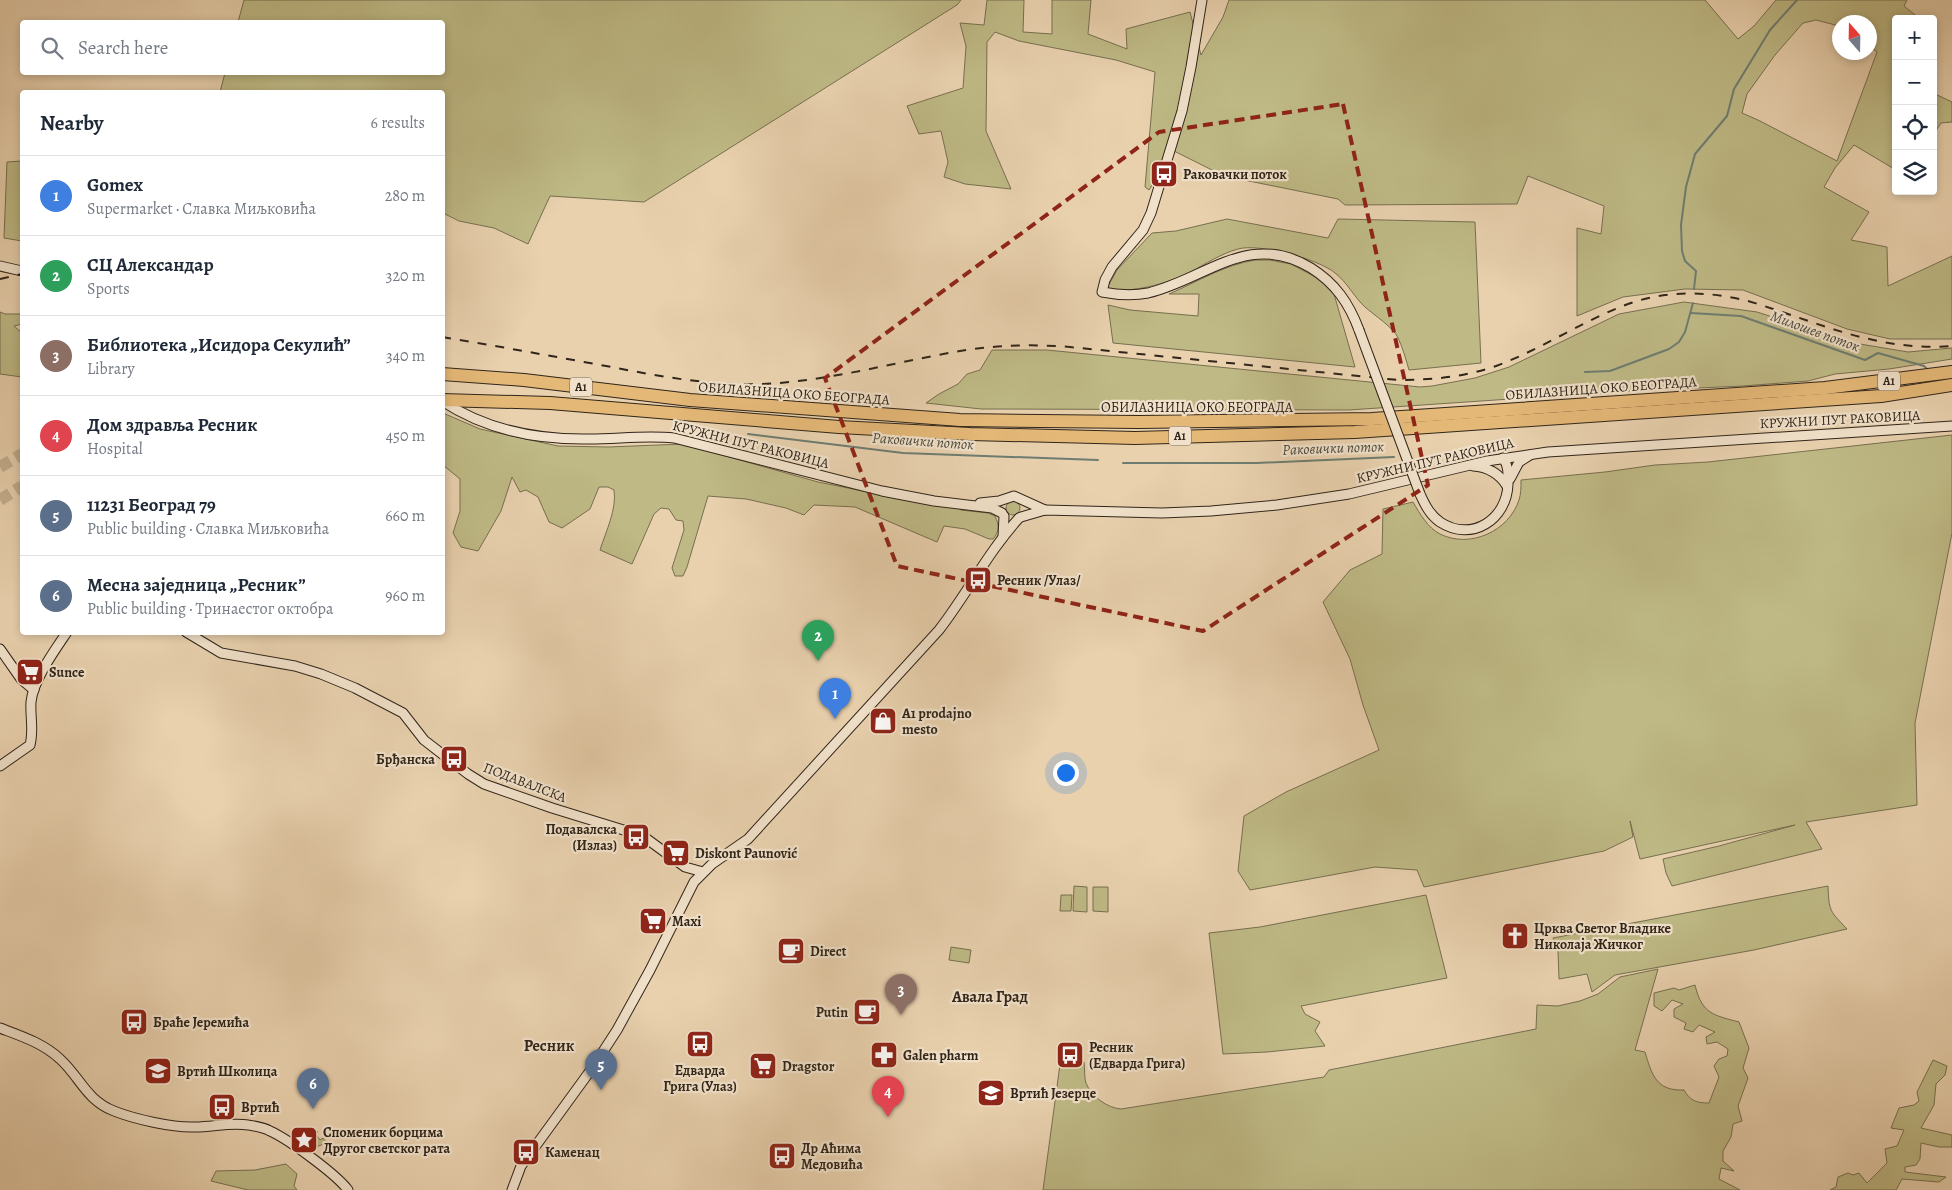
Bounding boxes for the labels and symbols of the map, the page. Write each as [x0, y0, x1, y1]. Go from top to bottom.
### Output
north arrow [1832, 15, 1877, 60]
bus stop icon: Раковачки поток [1149, 159, 1179, 189]
place label: Раковачки поток [1183, 165, 1287, 184]
water label: Милошев поток [1768, 306, 1863, 356]
street label: ОБИЛАЗНИЦА ОКО БЕОГРАДА [1505, 372, 1698, 405]
road number: A1 [1878, 372, 1900, 391]
street label: ОБИЛАЗНИЦА ОКО БЕОГРАДА [698, 377, 891, 410]
road number: A1 [570, 378, 592, 397]
street label: ОБИЛАЗНИЦА ОКО БЕОГРАДА [1101, 398, 1294, 417]
street label: КРУЖНИ ПУТ РАКОВИЦА [1759, 406, 1922, 433]
street label: КРУЖНИ ПУТ РАКОВИЦА [671, 416, 832, 473]
road number: A1 [1169, 426, 1191, 446]
water label: Раковички поток [871, 427, 975, 455]
street label: КРУЖНИ ПУТ РАКОВИЦА [1355, 433, 1516, 488]
water label: Раковички поток [1282, 436, 1385, 460]
bus stop icon: Ресник /Улаз/ [963, 565, 993, 595]
place label: Ресник /Улаз/ [997, 571, 1081, 590]
pin: 2 [802, 620, 834, 661]
supermarket icon: Sunce [15, 657, 45, 687]
place label: Sunce [49, 663, 85, 682]
pin: 1 [819, 678, 851, 719]
place label: A1 prodajno mesto [901, 704, 972, 739]
shop icon: A1 prodajno mesto [868, 706, 898, 736]
bus stop icon: Брђанска [439, 744, 469, 774]
place label: Брђанска [376, 750, 435, 769]
street label: ПОДАВАЛСКА [480, 758, 570, 807]
your location [1053, 760, 1079, 786]
place label: Подавалска (Излаз) [545, 820, 617, 855]
bus stop icon: Подавалска (Излаз) [621, 822, 651, 852]
supermarket icon: Diskont Paunović [661, 838, 691, 868]
place label: Diskont Paunović [695, 844, 797, 863]
supermarket icon: Maxi [638, 906, 668, 936]
place label: Maxi [672, 912, 701, 931]
place label: Црква Светог Владике Николаја Жичког [1534, 919, 1672, 954]
church icon: Црква Светог Владике Николаја Жичког [1500, 921, 1530, 951]
cafe icon: Direct [776, 936, 806, 966]
place label: Direct [810, 942, 847, 961]
pin: 3 [885, 974, 917, 1015]
district label: Авала Град [951, 986, 1028, 1008]
cafe icon: Putin [852, 997, 882, 1027]
place label: Putin [816, 1003, 848, 1022]
bus stop icon: Браће Јеремића [119, 1007, 149, 1037]
place label: Браће Јеремића [153, 1013, 250, 1032]
bus stop icon: Едварда Грига (Улаз) [685, 1029, 715, 1059]
district label: Ресник [524, 1035, 575, 1057]
place label: Ресник (Едварда Грига) [1089, 1038, 1185, 1073]
pharmacy icon: Galen pharm [869, 1040, 899, 1070]
bus stop icon: Ресник (Едварда Грига) [1055, 1040, 1085, 1070]
place label: Galen pharm [903, 1046, 979, 1065]
pin: 5 [585, 1049, 617, 1090]
supermarket icon: Dragstor [748, 1051, 778, 1081]
school or university icon: Вртић Школица [143, 1056, 173, 1086]
place label: Dragstor [782, 1057, 835, 1076]
place label: Едварда Грига (Улаз) [663, 1061, 737, 1096]
place label: Вртић Школица [177, 1062, 278, 1081]
pin: 6 [297, 1068, 329, 1109]
pin: 4 [872, 1076, 904, 1117]
school or university icon: Вртић Језерце [976, 1078, 1006, 1108]
place label: Вртић Језерце [1010, 1084, 1097, 1103]
bus stop icon: Вртић [207, 1092, 237, 1122]
place label: Вртић [241, 1098, 280, 1117]
place label: Споменик борцима Другог светског рата [323, 1123, 451, 1158]
place icon: Споменик борцима Другог светског рата [289, 1125, 319, 1155]
bus stop icon: Каменац [511, 1137, 541, 1167]
place label: Др Аћима Медовића [801, 1139, 863, 1174]
bus stop icon: Др Аћима Медовића [767, 1141, 797, 1171]
place label: Каменац [545, 1143, 600, 1162]

